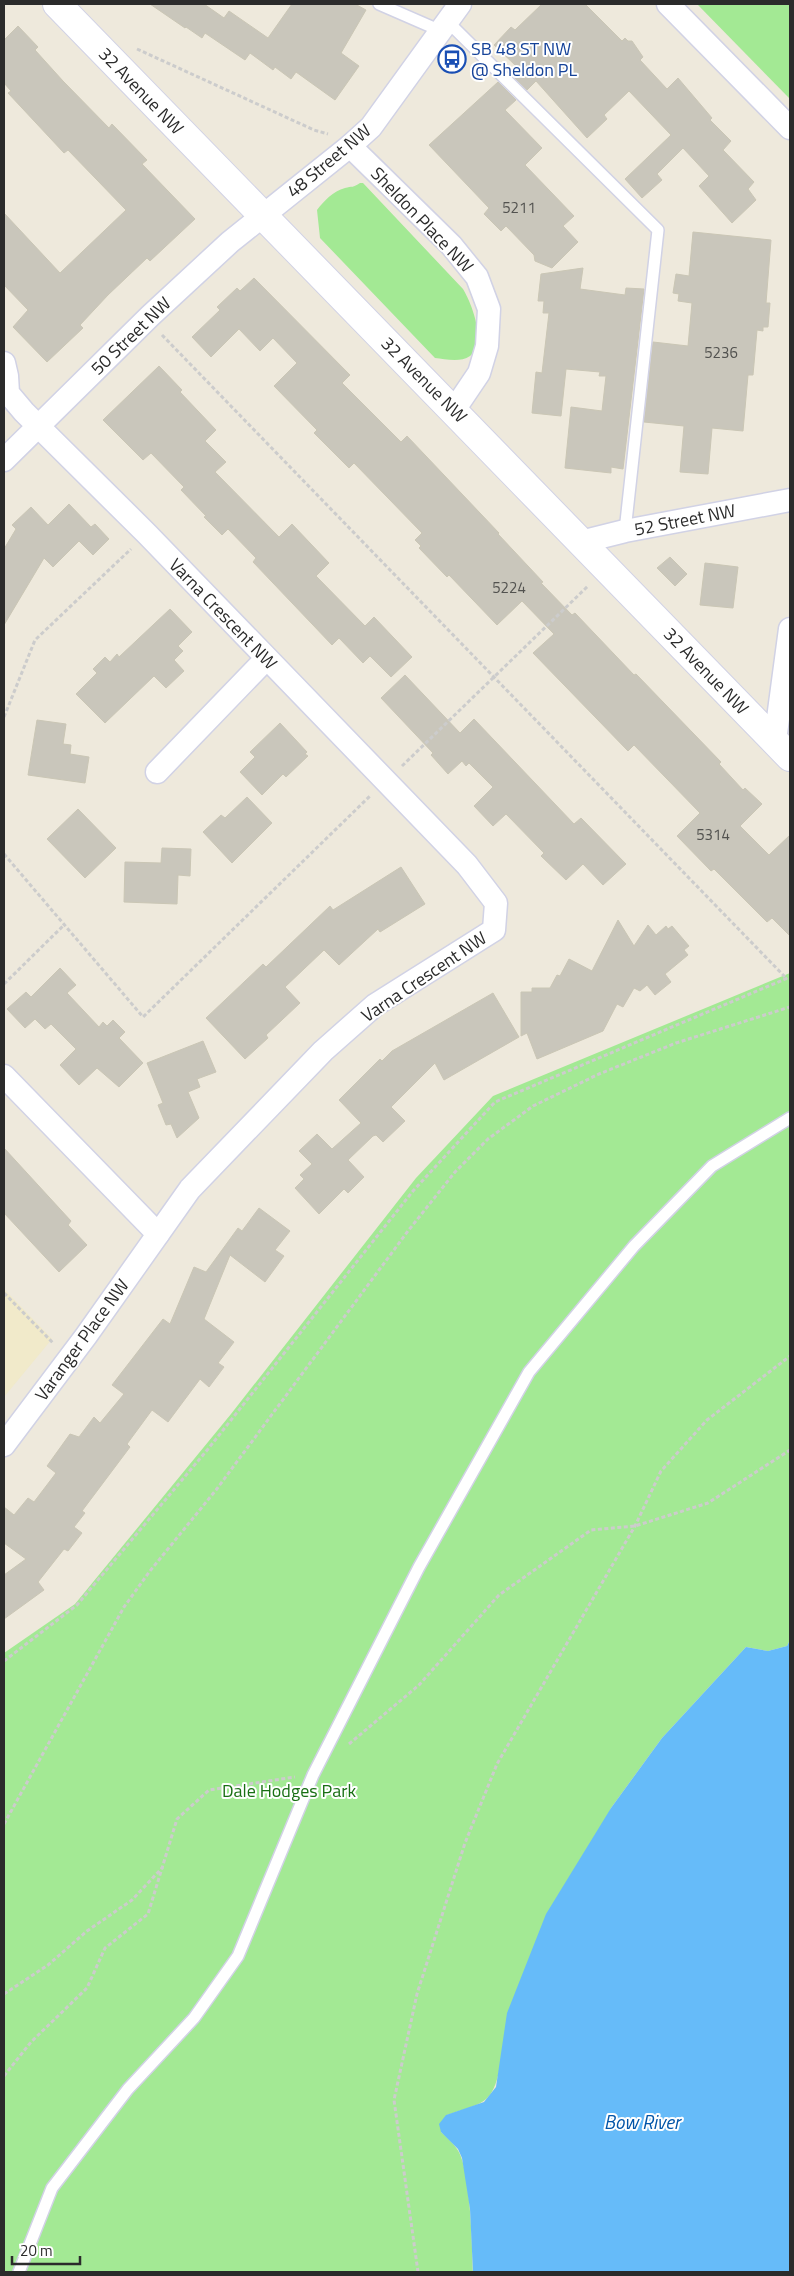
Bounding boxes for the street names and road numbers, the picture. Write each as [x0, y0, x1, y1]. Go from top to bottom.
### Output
street label: 32 Avenue NW [93, 41, 190, 141]
street label: 48 Street NW [281, 117, 377, 204]
street label: Sheldon Place NW [365, 161, 480, 279]
street label: 50 Street NW [84, 290, 177, 381]
street label: 32 Avenue NW [375, 330, 474, 429]
street label: 52 Street NW [632, 496, 738, 543]
street label: Varna Crescent NW [163, 552, 284, 676]
street label: 32 Avenue NW [658, 621, 755, 721]
street label: Varna Crescent NW [356, 925, 492, 1029]
street label: Varanger Place NW [28, 1273, 135, 1406]

